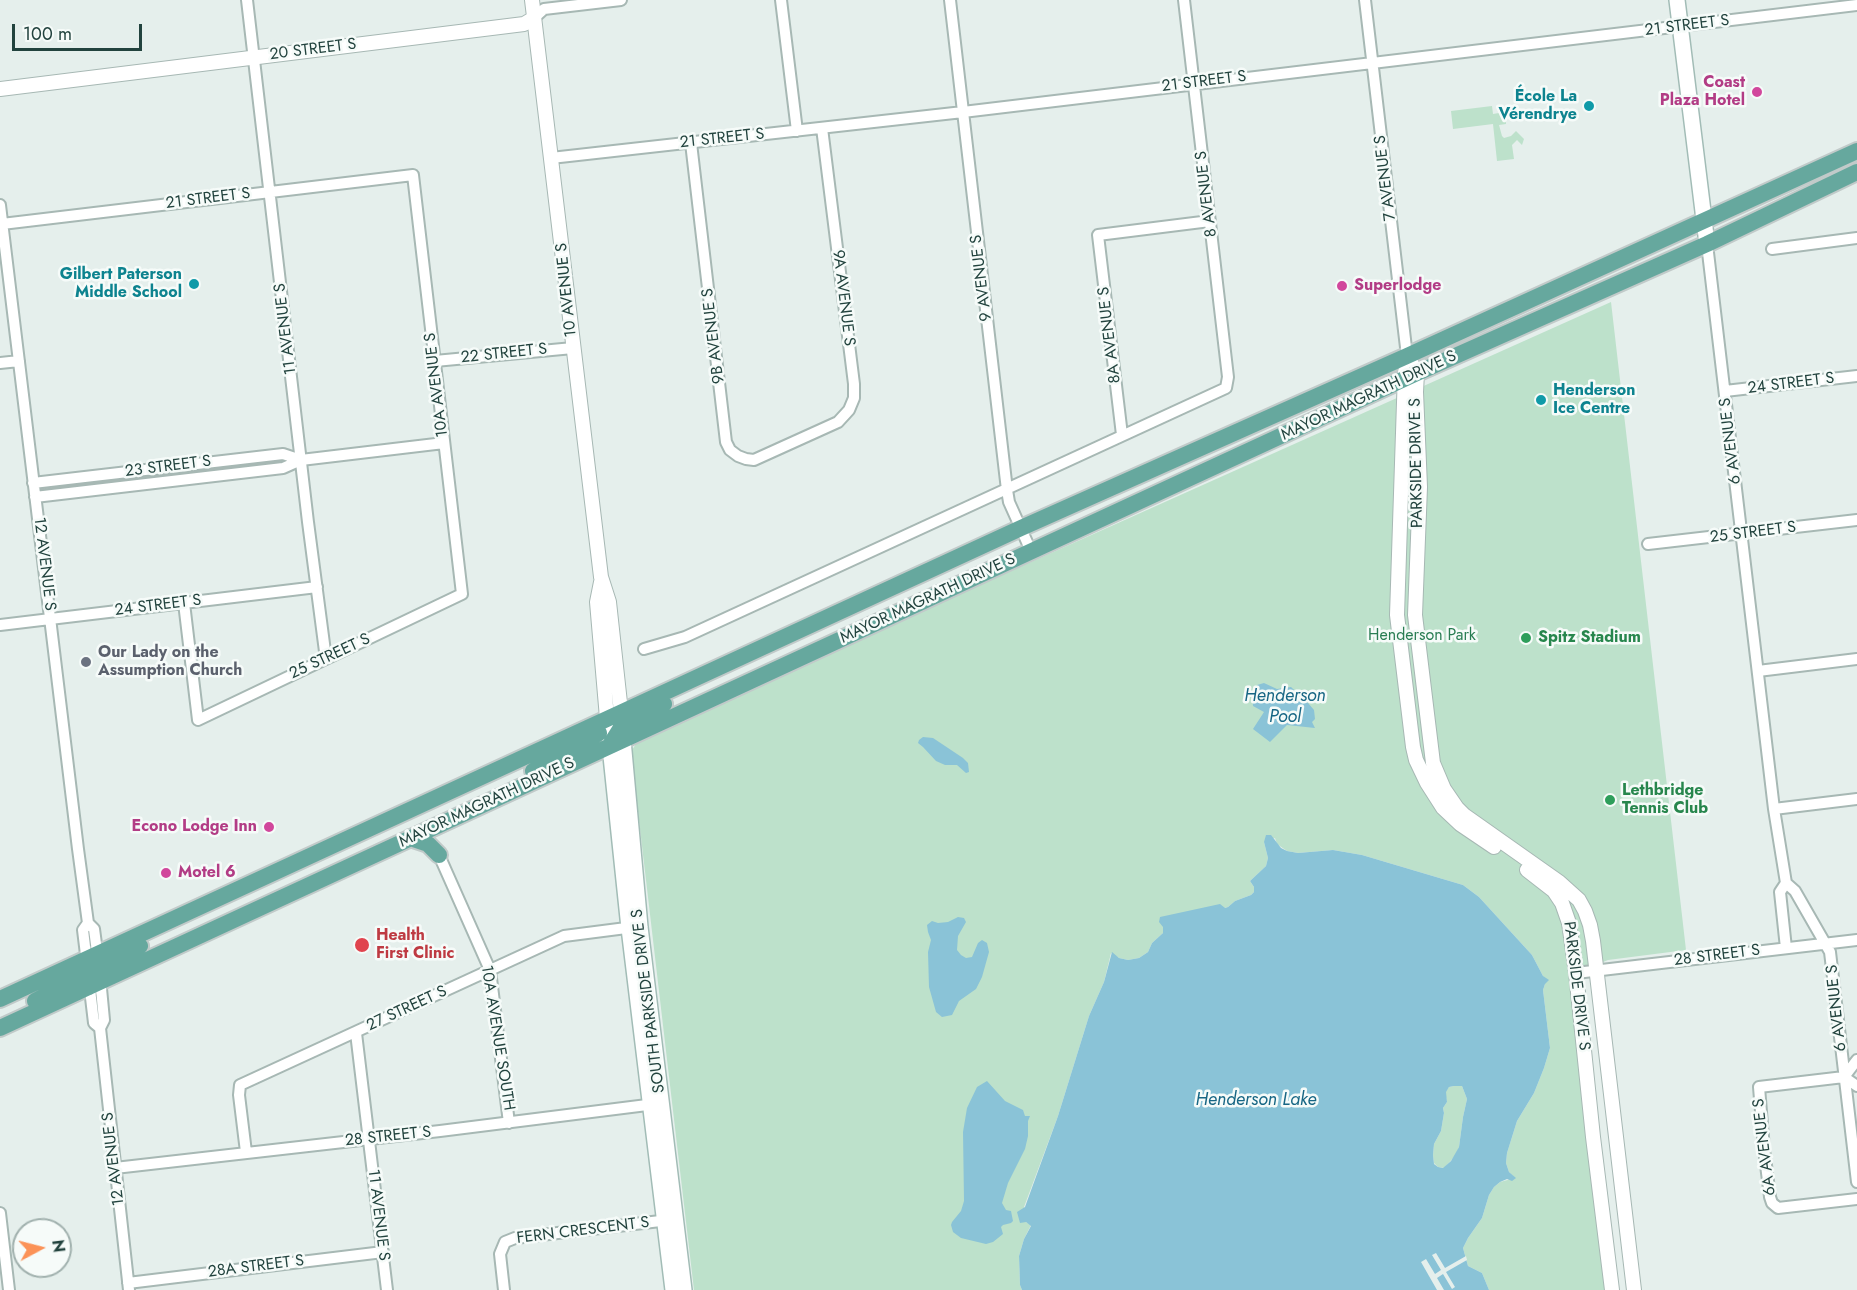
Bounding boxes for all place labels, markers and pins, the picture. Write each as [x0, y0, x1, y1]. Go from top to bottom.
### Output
place label: Coast Plaza Hotel [1660, 73, 1745, 111]
marker: Coast Plaza Hotel [1750, 85, 1764, 99]
place label: École La Vérendrye [1498, 87, 1577, 125]
marker: École La Vérendrye [1582, 99, 1596, 113]
place label: Gilbert Paterson Middle School [60, 265, 182, 303]
place label: Superlodge [1354, 276, 1441, 296]
marker: Gilbert Paterson Middle School [187, 277, 201, 291]
marker: Superlodge [1335, 279, 1349, 293]
place label: Henderson Ice Centre [1553, 381, 1635, 419]
marker: Henderson Ice Centre [1534, 393, 1548, 407]
place label: Spitz Stadium [1538, 628, 1641, 648]
marker: Spitz Stadium [1519, 631, 1533, 645]
place label: Our Lady on the Assumption Church [98, 643, 242, 681]
marker: Our Lady on the Assumption Church [79, 655, 93, 669]
place label: Lethbridge Tennis Club [1622, 781, 1708, 819]
marker: Lethbridge Tennis Club [1603, 793, 1617, 807]
place label: Econo Lodge Inn [132, 817, 257, 837]
marker: Econo Lodge Inn [262, 820, 276, 834]
place label: Motel 6 [178, 863, 236, 883]
marker: Motel 6 [159, 866, 173, 880]
place label: Health First Clinic [376, 926, 454, 964]
marker: Health First Clinic [353, 936, 371, 954]

